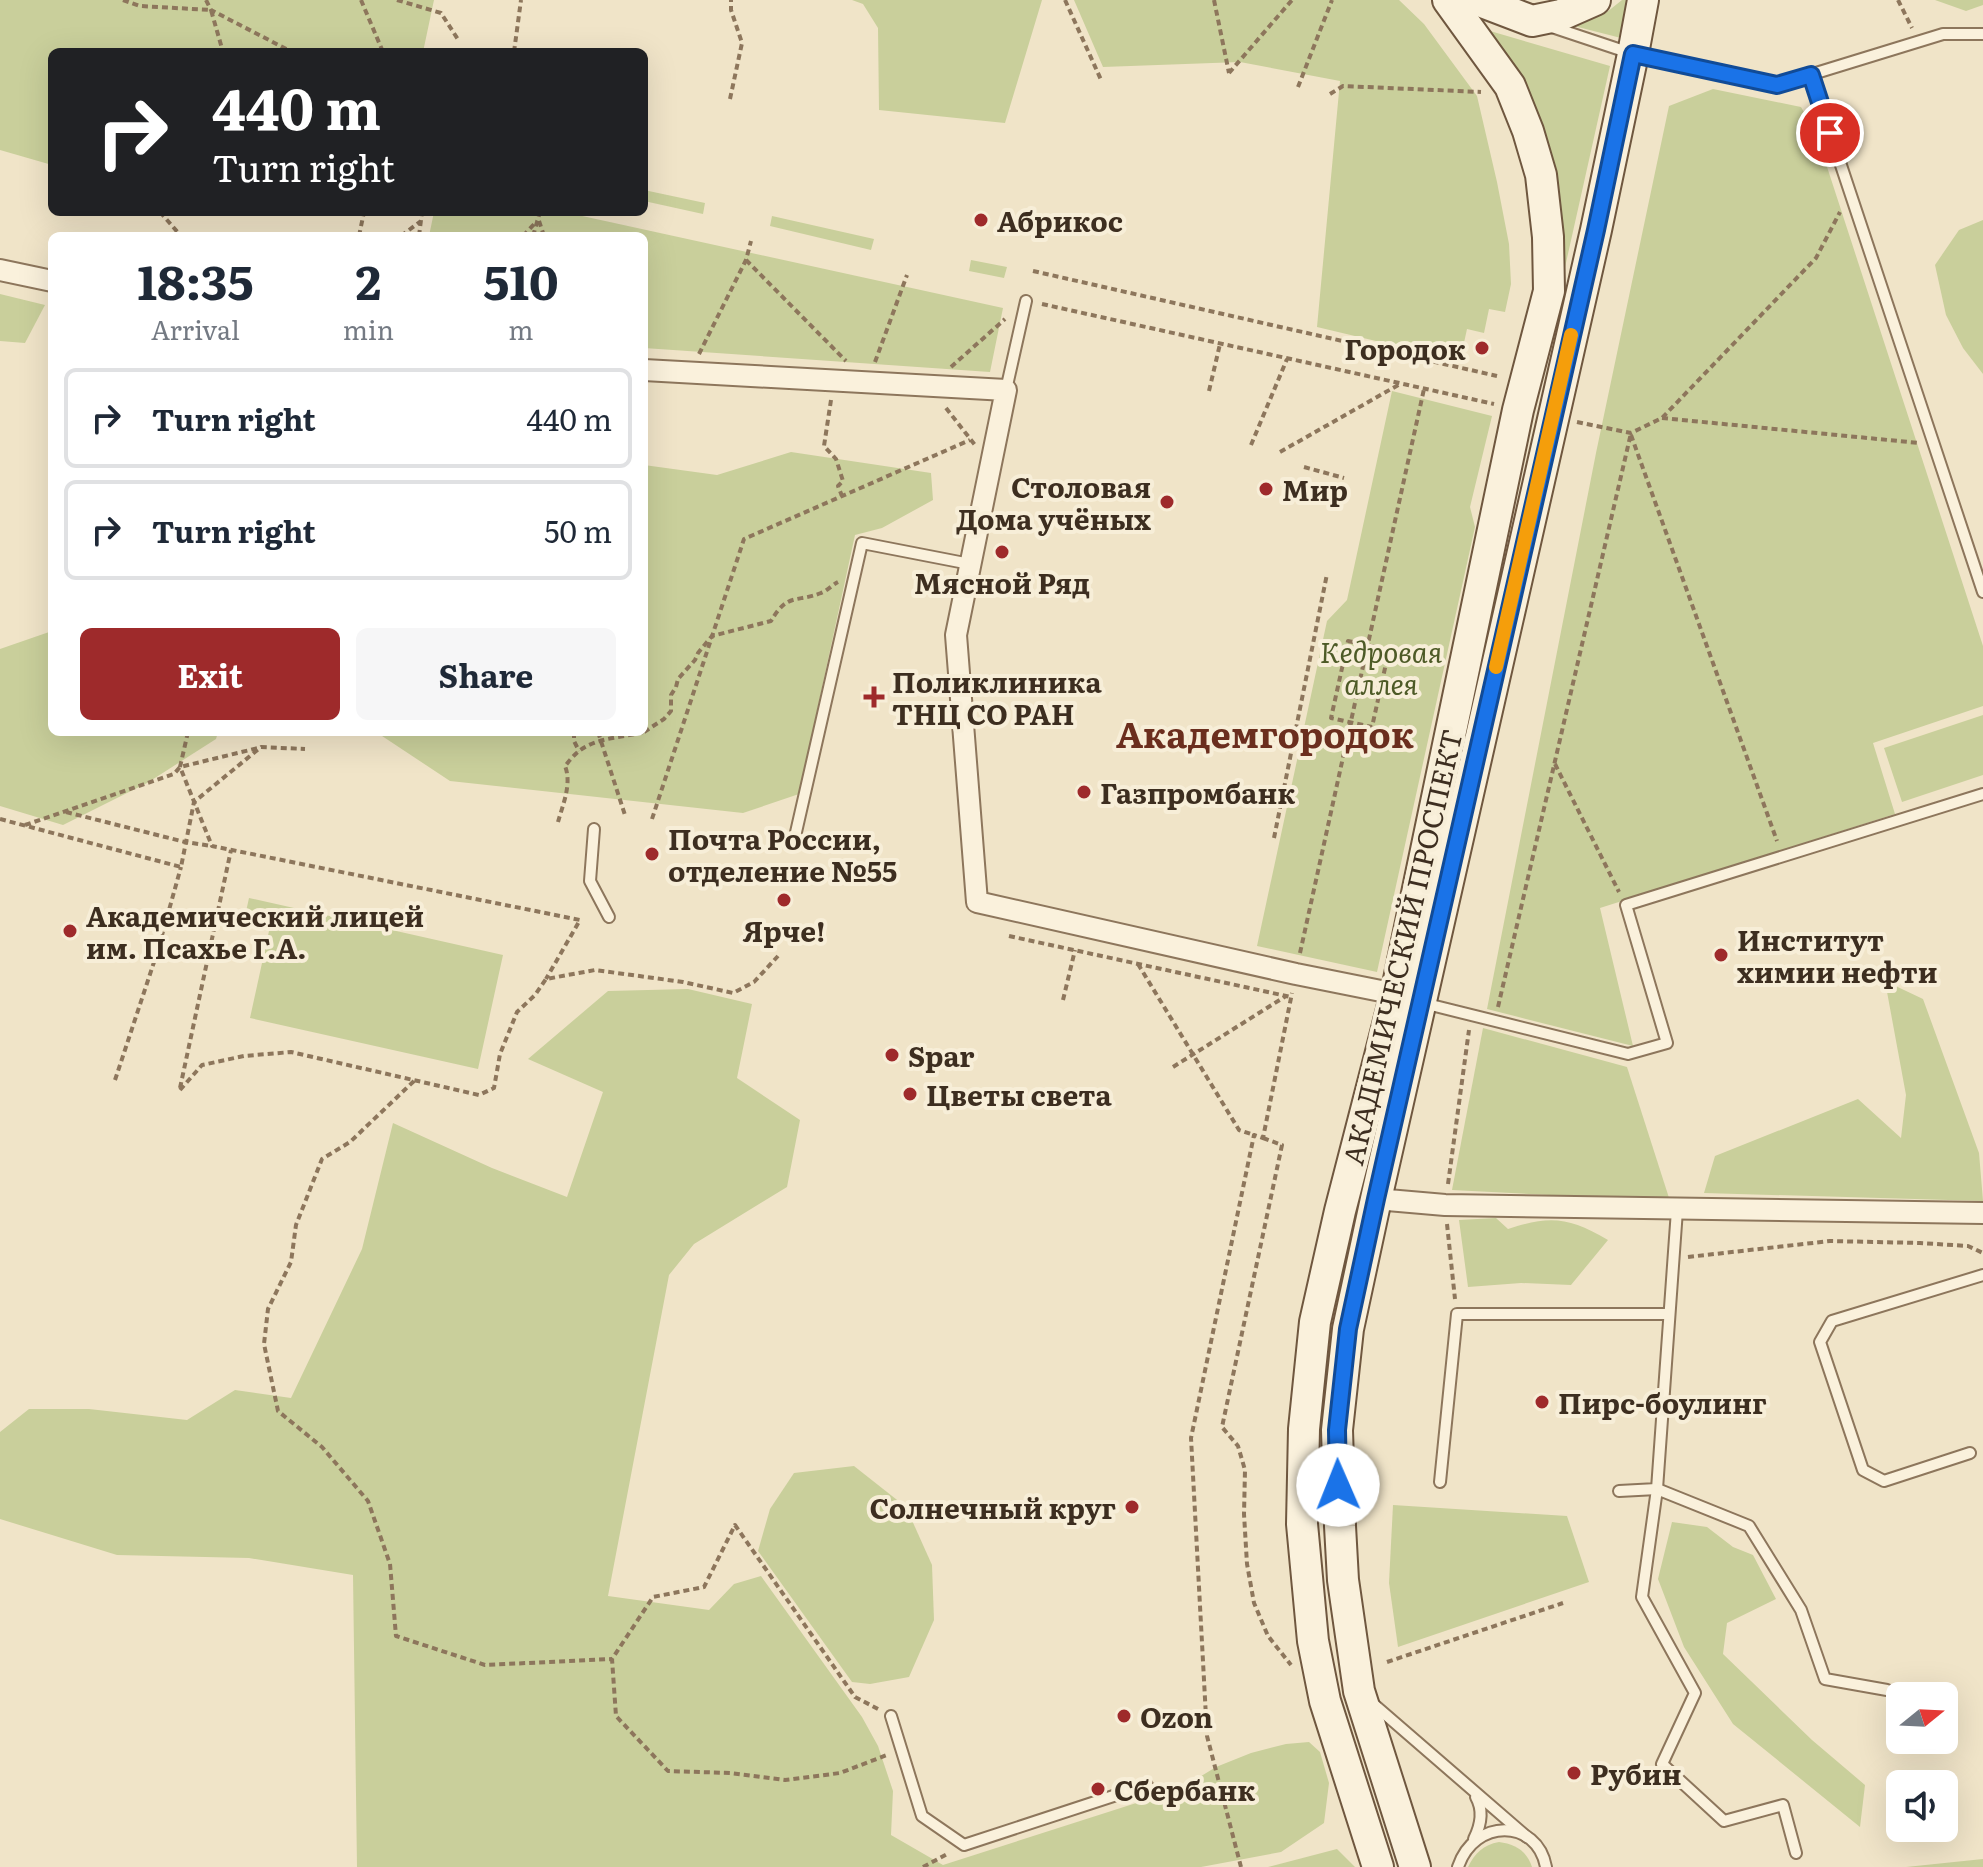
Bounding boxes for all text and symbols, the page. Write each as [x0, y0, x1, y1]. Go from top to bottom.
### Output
text: 440 m [212, 64, 381, 147]
icon: right [80, 80, 184, 184]
pin [1796, 99, 1864, 167]
icon: arrive [1808, 111, 1852, 155]
text: Turn right [212, 140, 395, 193]
place label: Абрикос [997, 199, 1123, 241]
marker: Абрикос [972, 211, 990, 229]
text: 18:35 [137, 244, 254, 315]
text: 2 [355, 244, 381, 315]
text: 510 [483, 244, 559, 315]
text: Arrival [151, 309, 240, 348]
text: min [343, 309, 394, 348]
text: m [508, 309, 534, 348]
place label: Городок [1344, 327, 1466, 369]
marker: Городок [1473, 339, 1491, 357]
icon: right [84, 396, 128, 440]
text: Turn right [152, 396, 316, 440]
text: 440 m [527, 396, 612, 440]
place label: Столовая Дома учёных [956, 465, 1151, 539]
place label: Мир [1282, 468, 1348, 510]
marker: Мир [1257, 480, 1275, 498]
marker: Столовая Дома учёных [1158, 493, 1176, 511]
icon: right [84, 508, 128, 552]
text: Turn right [152, 508, 316, 552]
text: 50 m [544, 508, 612, 552]
marker: Мясной Ряд [993, 543, 1011, 561]
place label: Мясной Ряд [914, 561, 1090, 603]
button: Exit [80, 628, 340, 720]
button: Share [356, 628, 616, 720]
park label: Кедровая аллея [1320, 630, 1443, 704]
place label: Поликлиника ТНЦ СО РАН [892, 660, 1102, 734]
marker: Поликлиника ТНЦ СО РАН [863, 686, 885, 708]
district label: Академгородок [1116, 706, 1414, 759]
street label: АКАДЕМИЧЕСКИЙ ПРОСПЕКТ [1330, 725, 1472, 1169]
place label: Газпромбанк [1100, 771, 1295, 813]
marker: Газпромбанк [1075, 783, 1093, 801]
place label: Почта России, отделение №55 [668, 817, 897, 891]
marker: Почта России, отделение №55 [643, 845, 661, 863]
marker: Ярче! [775, 891, 793, 909]
place label: Академический лицей им. Псахье Г.А. [86, 894, 424, 968]
place label: Ярче! [742, 909, 826, 951]
place label: Институт химии нефти [1737, 918, 1938, 992]
marker: Академический лицей им. Псахье Г.А. [61, 922, 79, 940]
marker: Институт химии нефти [1712, 946, 1730, 964]
place label: Spar [908, 1034, 975, 1076]
marker: Spar [883, 1046, 901, 1064]
place label: Цветы света [926, 1073, 1113, 1115]
marker: Цветы света [901, 1085, 919, 1103]
place label: Пирс-боулинг [1558, 1381, 1767, 1423]
marker: Пирс-боулинг [1533, 1393, 1551, 1411]
position arrow [1296, 1443, 1380, 1527]
place label: Солнечный круг [870, 1486, 1116, 1528]
marker: Солнечный круг [1123, 1498, 1141, 1516]
north arrow [1886, 1682, 1958, 1754]
map controls [1886, 1682, 1958, 1842]
place label: Ozon [1140, 1695, 1213, 1737]
marker: Ozon [1115, 1707, 1133, 1725]
place label: Рубин [1590, 1752, 1682, 1794]
marker: Рубин [1565, 1764, 1583, 1782]
place label: Сбербанк [1114, 1768, 1255, 1810]
button: sound [1886, 1770, 1958, 1842]
marker: Сбербанк [1089, 1780, 1107, 1798]

